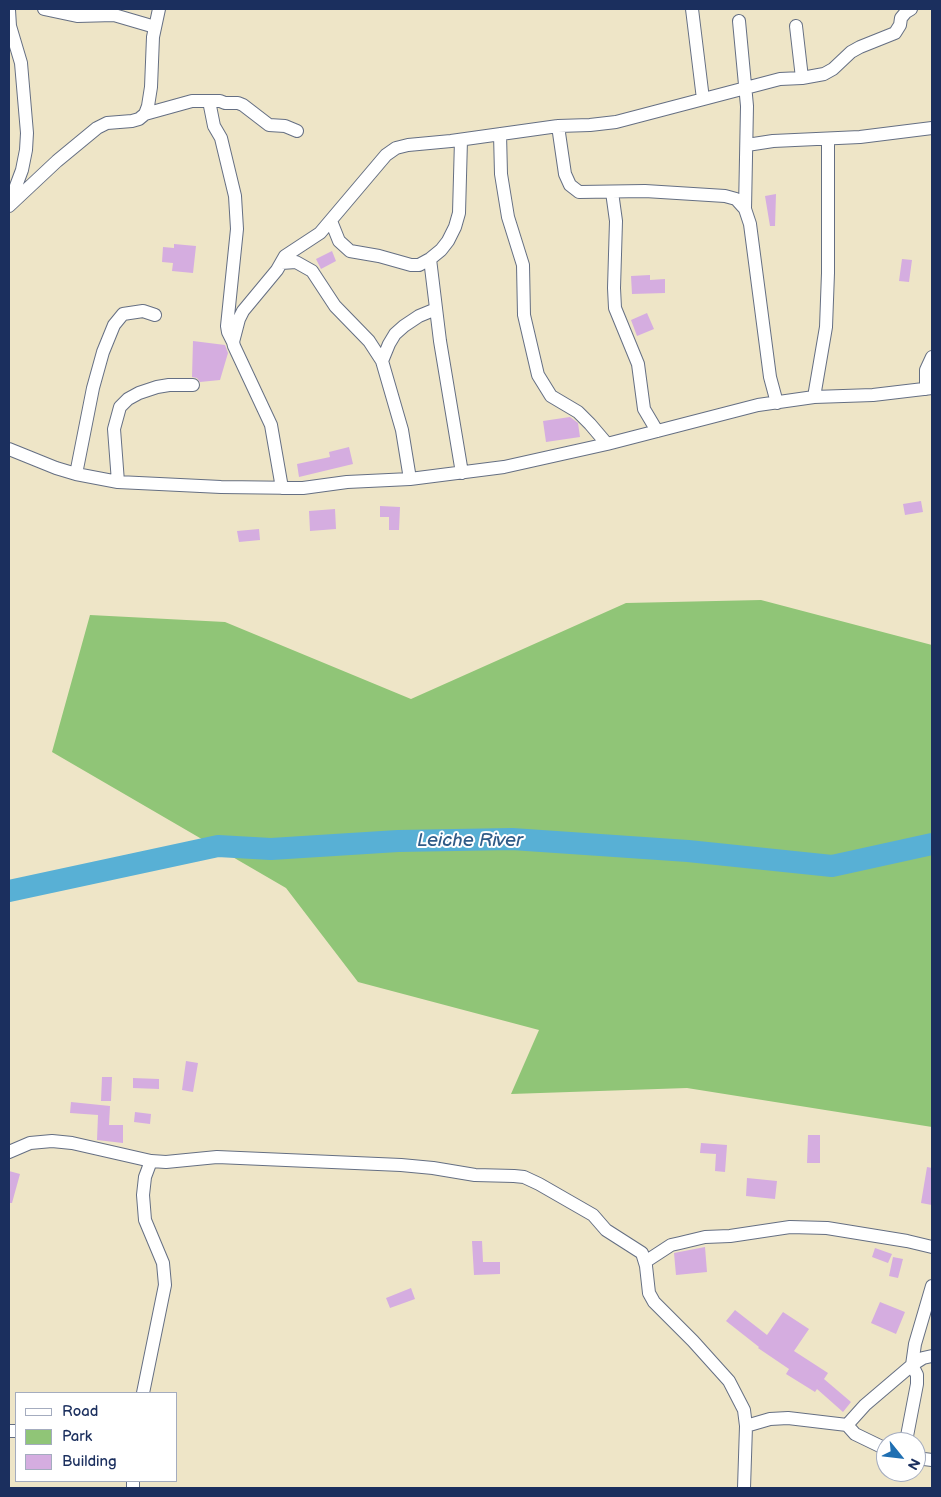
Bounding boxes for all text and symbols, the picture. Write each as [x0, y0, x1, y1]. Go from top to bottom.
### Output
water label: Leiche River [417, 830, 523, 852]
legend [15, 1392, 178, 1482]
text: Road [62, 1402, 98, 1421]
text: Park [62, 1427, 92, 1446]
north arrow [876, 1432, 926, 1482]
text: Building [62, 1452, 117, 1471]
text: N [904, 1455, 924, 1473]

